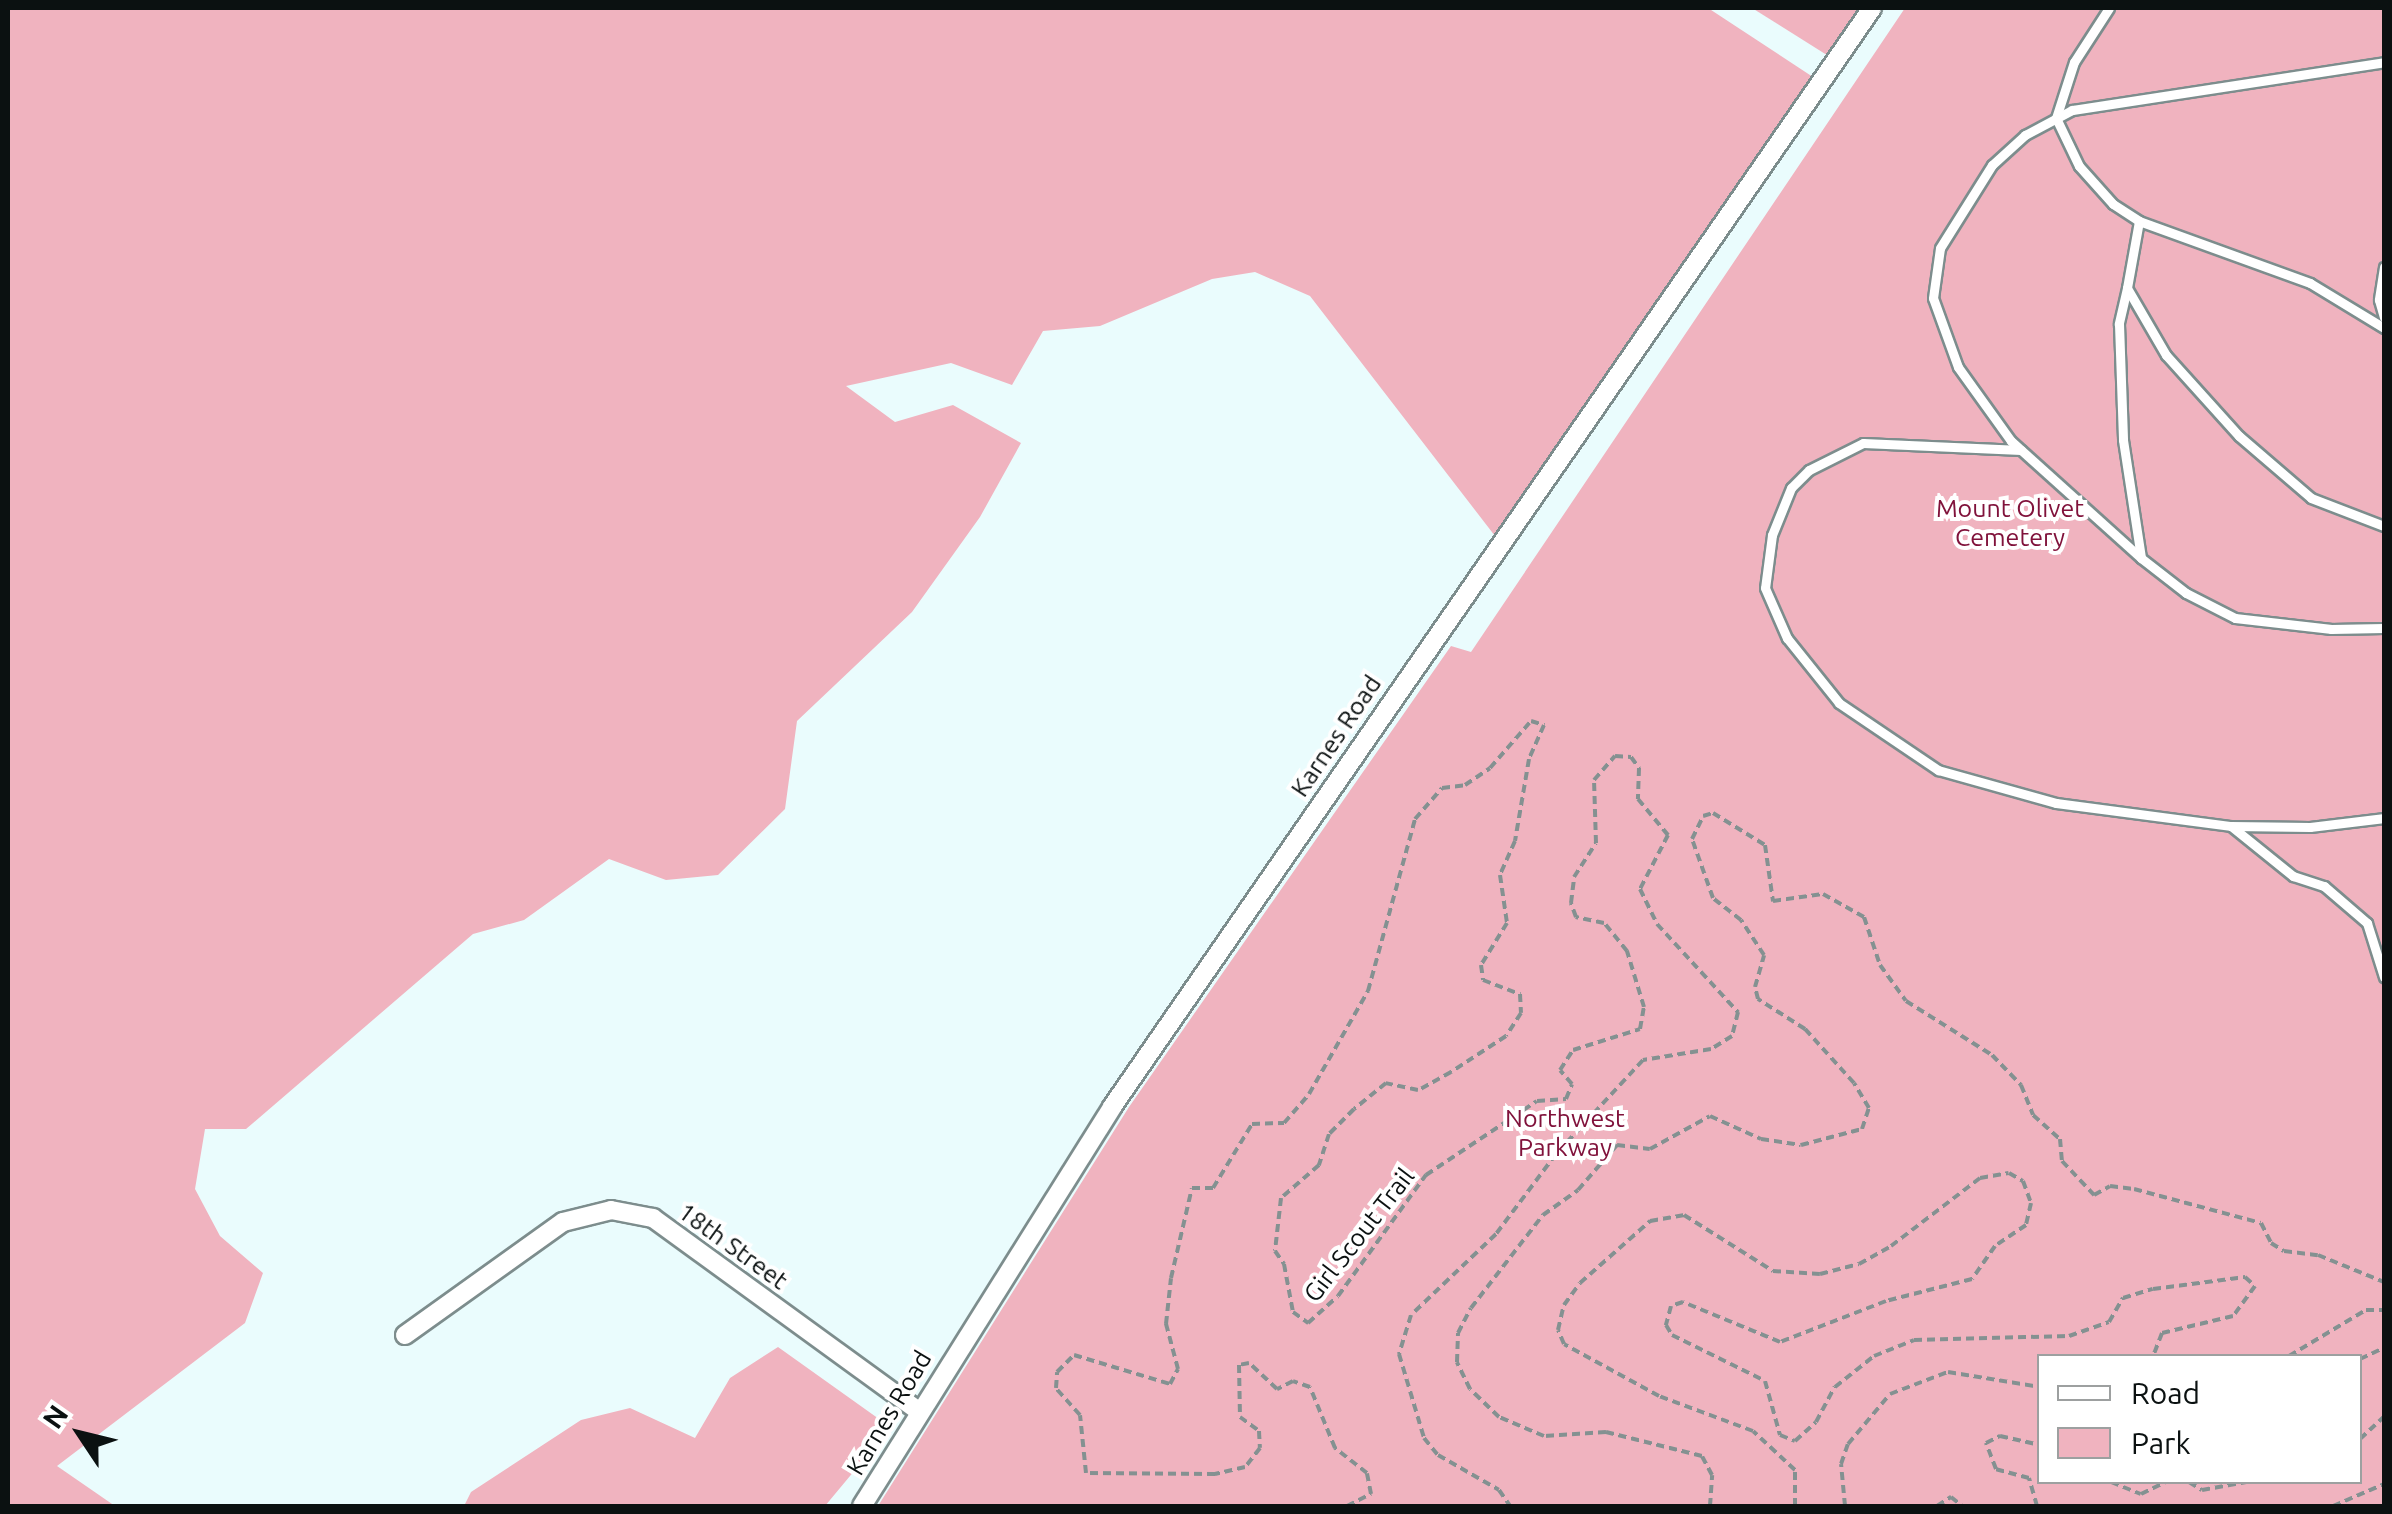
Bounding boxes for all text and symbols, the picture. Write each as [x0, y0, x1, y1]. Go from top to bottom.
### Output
park label: Mount Olivet Cemetery [1936, 494, 2084, 553]
street label: Karnes Road [1284, 670, 1388, 802]
park label: Northwest Parkway [1505, 1104, 1625, 1163]
street label: Girl Scout Trail [1297, 1162, 1421, 1308]
street label: 18th Street [672, 1196, 794, 1296]
street label: Karnes Road [840, 1345, 938, 1481]
legend [2037, 1354, 2362, 1484]
text: Road [2131, 1376, 2200, 1410]
north arrow [30, 1384, 130, 1484]
text: N [36, 1399, 74, 1434]
text: Park [2131, 1426, 2191, 1460]

